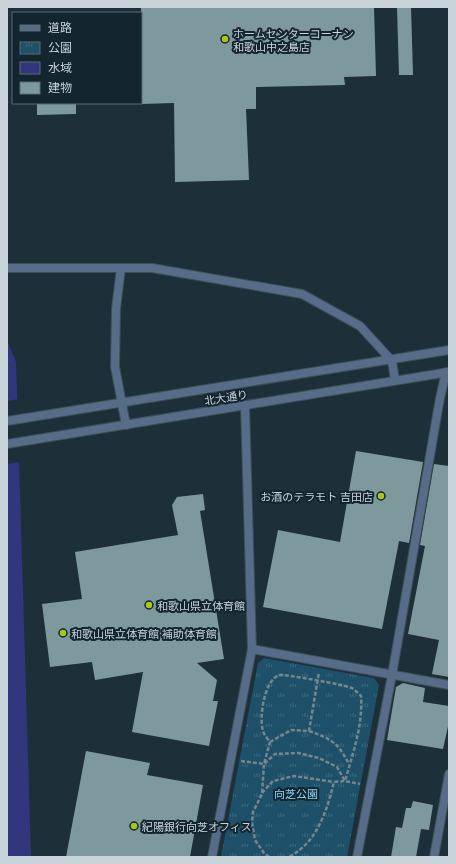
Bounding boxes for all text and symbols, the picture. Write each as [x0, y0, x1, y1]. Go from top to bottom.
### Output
legend [12, 12, 142, 104]
text: 道路 [48, 20, 72, 35]
place label: ホームセンターコーナン 和歌山中之島店 [233, 27, 354, 53]
marker: ホームセンターコーナン 和歌山中之島店 [220, 34, 230, 44]
text: 公園 [48, 40, 72, 55]
text: 水域 [48, 60, 72, 75]
text: 建物 [48, 80, 72, 95]
street label: 北大通り [203, 387, 249, 407]
place label: お酒のテラモト 吉田店 [260, 490, 373, 503]
marker: お酒のテラモト 吉田店 [376, 491, 386, 501]
place label: 和歌山県立体育館 [157, 599, 245, 612]
marker: 和歌山県立体育館 [144, 600, 154, 610]
place label: 和歌山県立体育館 補助体育館 [71, 627, 217, 640]
marker: 和歌山県立体育館 補助体育館 [58, 628, 68, 638]
park label: 向芝公園 [274, 787, 318, 800]
place label: 紀陽銀行向芝オフィス [142, 820, 252, 833]
marker: 紀陽銀行向芝オフィス [129, 821, 139, 831]

